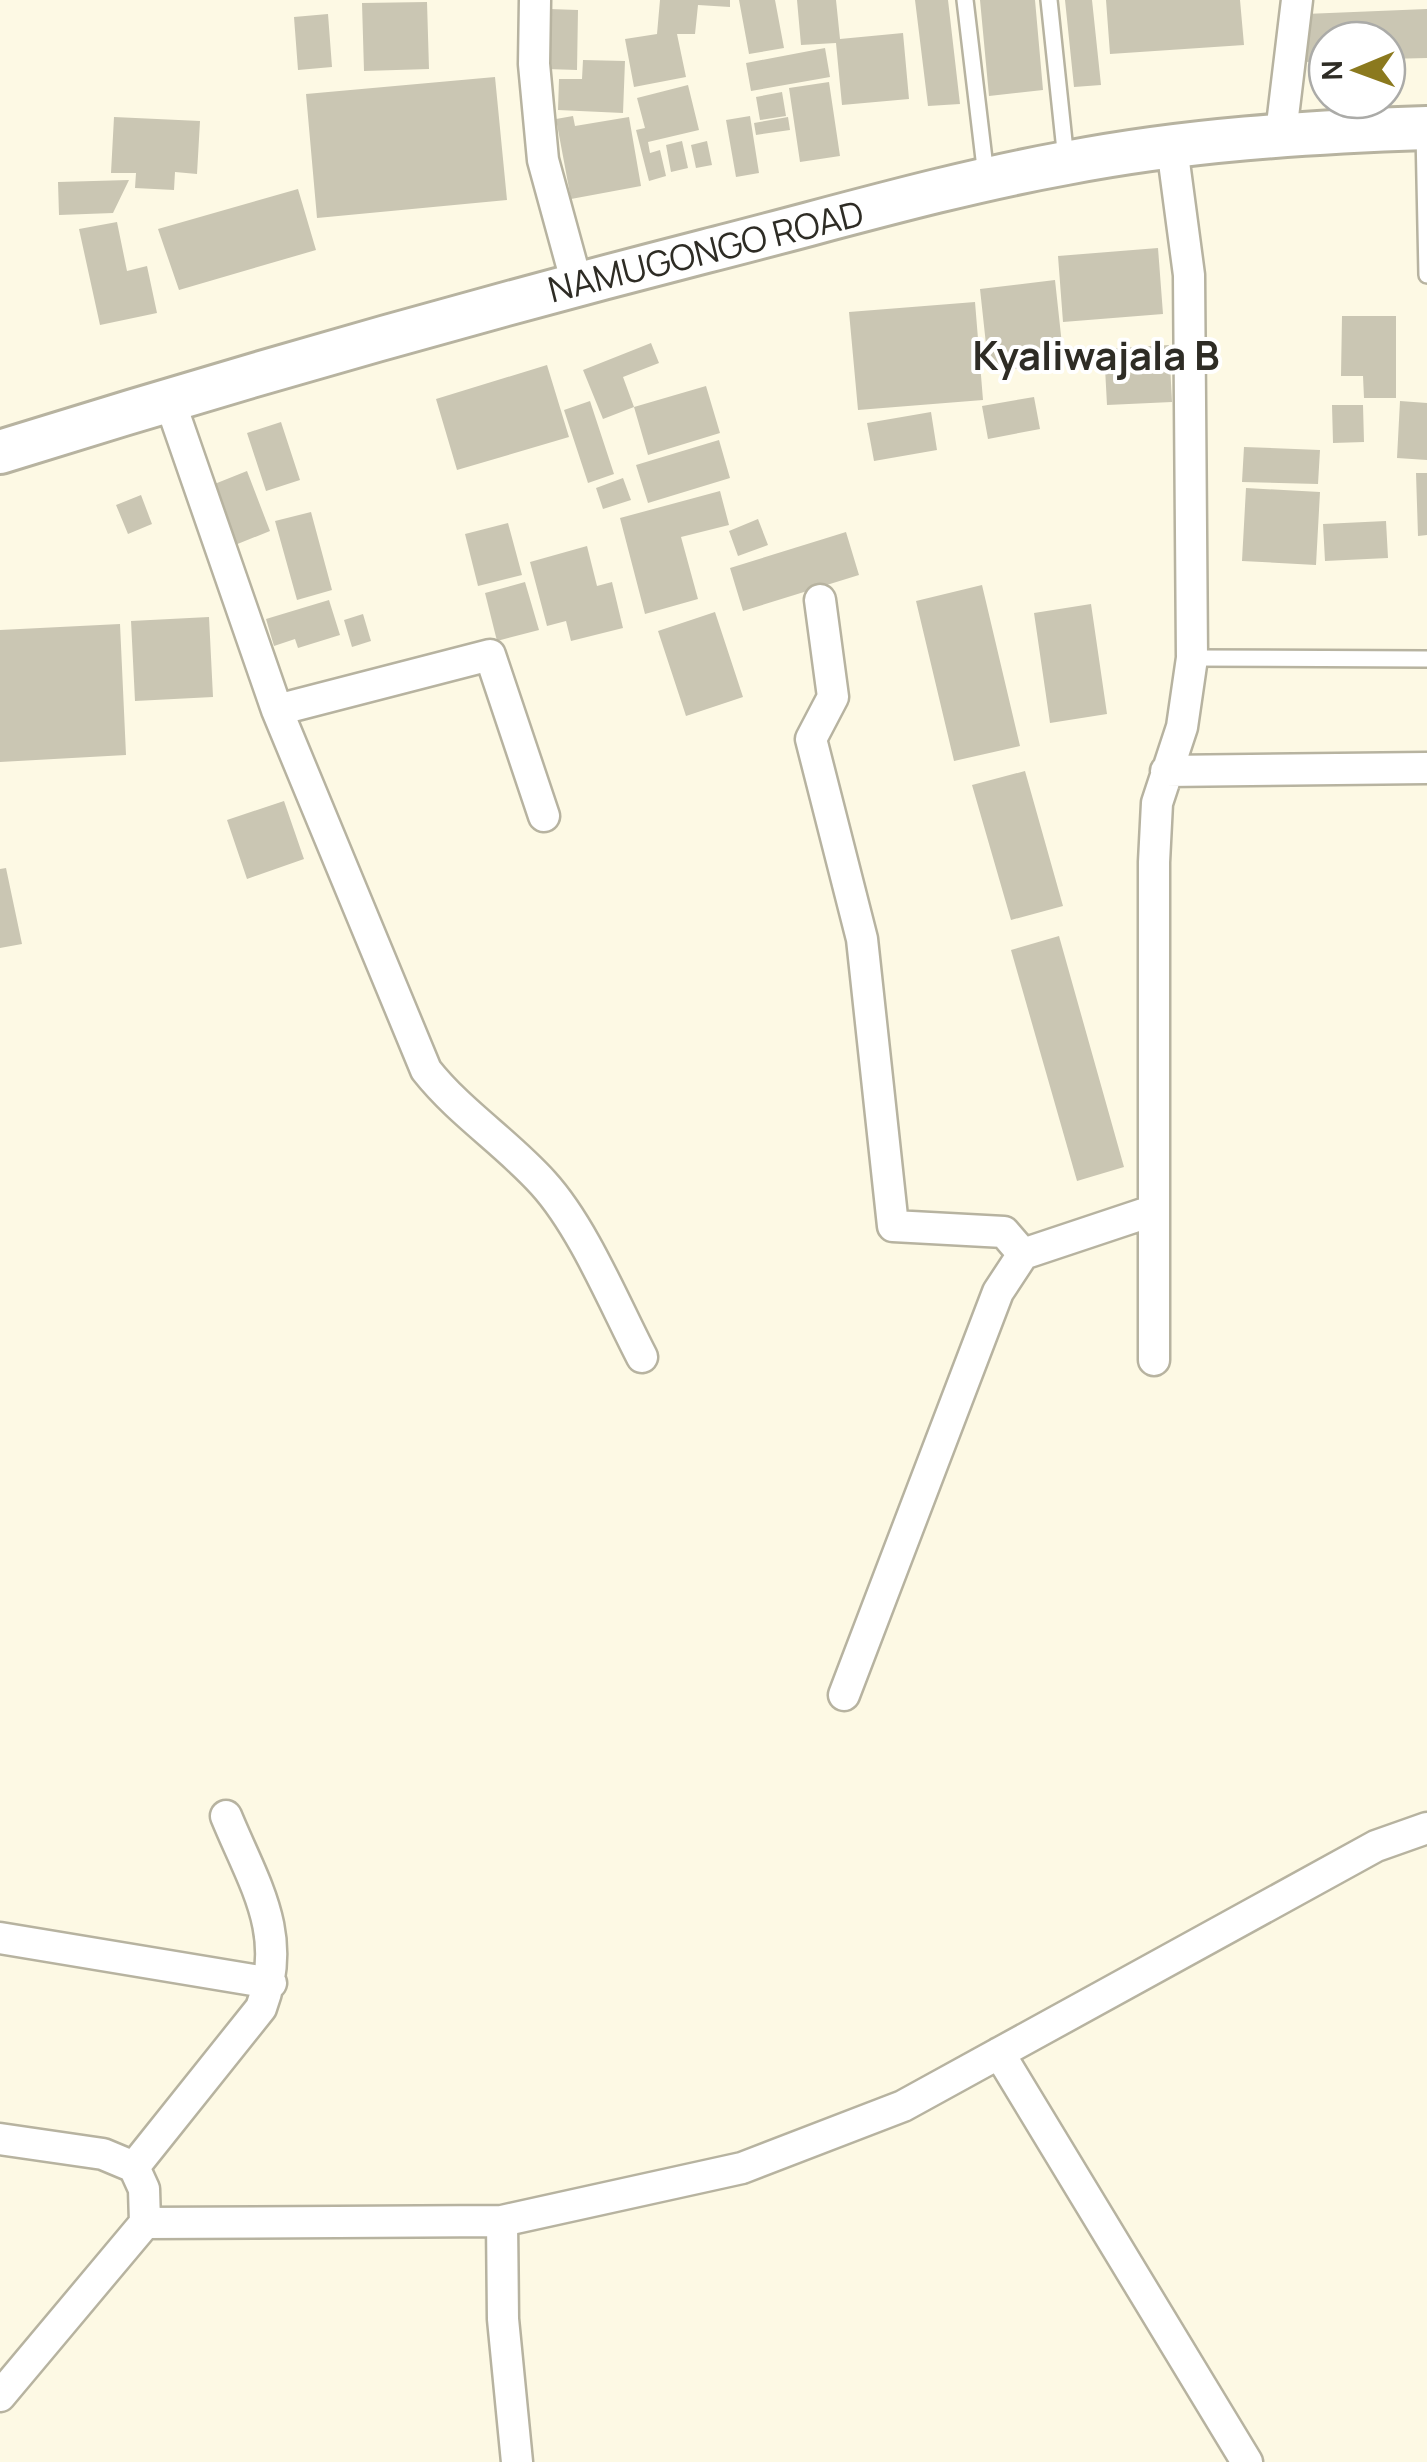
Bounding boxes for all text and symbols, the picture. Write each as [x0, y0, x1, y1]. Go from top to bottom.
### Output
north arrow [1307, 20, 1407, 120]
text: N [1312, 60, 1350, 81]
street label: NAMUGONGO ROAD [543, 189, 868, 313]
district label: Kyaliwajala B [972, 327, 1220, 382]

